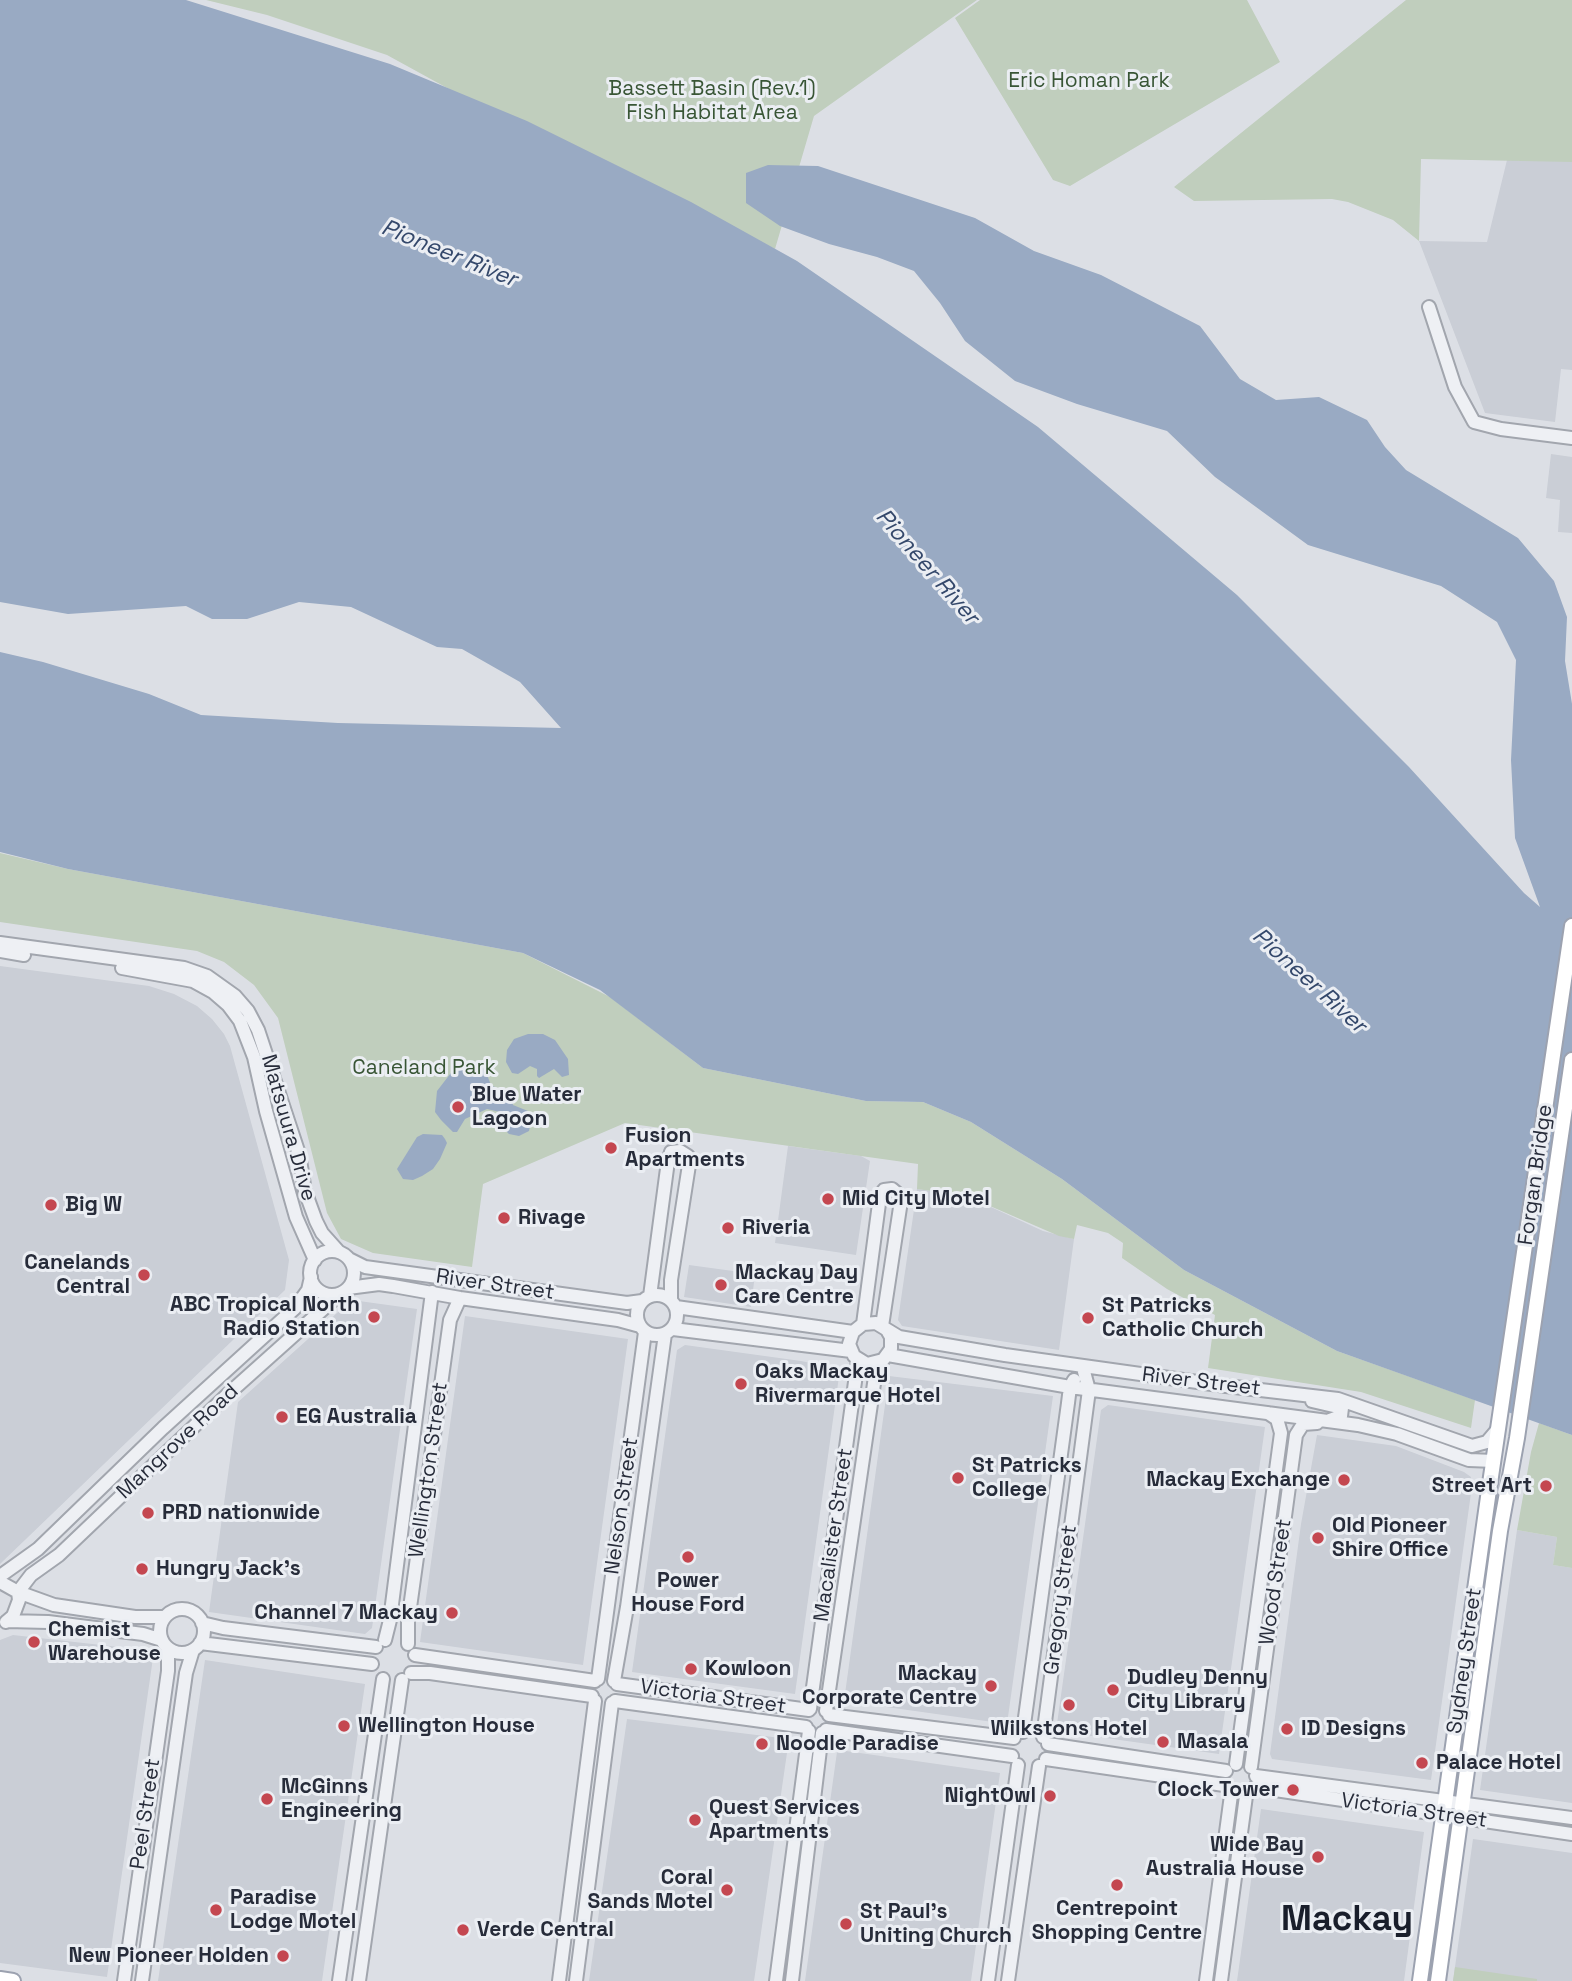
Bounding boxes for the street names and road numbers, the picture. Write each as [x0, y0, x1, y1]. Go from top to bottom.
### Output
street label: Matsuura Drive [255, 1052, 321, 1204]
street label: Forgan Bridge [1514, 1103, 1558, 1247]
street label: River Street [434, 1264, 556, 1306]
street label: River Street [1140, 1362, 1262, 1402]
street label: Mangrove Road [112, 1379, 244, 1505]
street label: Wellington Street [404, 1381, 454, 1559]
street label: Nelson Street [600, 1436, 644, 1576]
street label: Macalister Street [809, 1447, 859, 1623]
street label: Wood Street [1255, 1517, 1297, 1647]
street label: Gregory Street [1039, 1524, 1083, 1676]
street label: Sydney Street [1442, 1586, 1488, 1736]
street label: Victoria Street [638, 1674, 788, 1720]
street label: Peel Street [126, 1757, 166, 1871]
street label: Victoria Street [1339, 1788, 1489, 1834]

